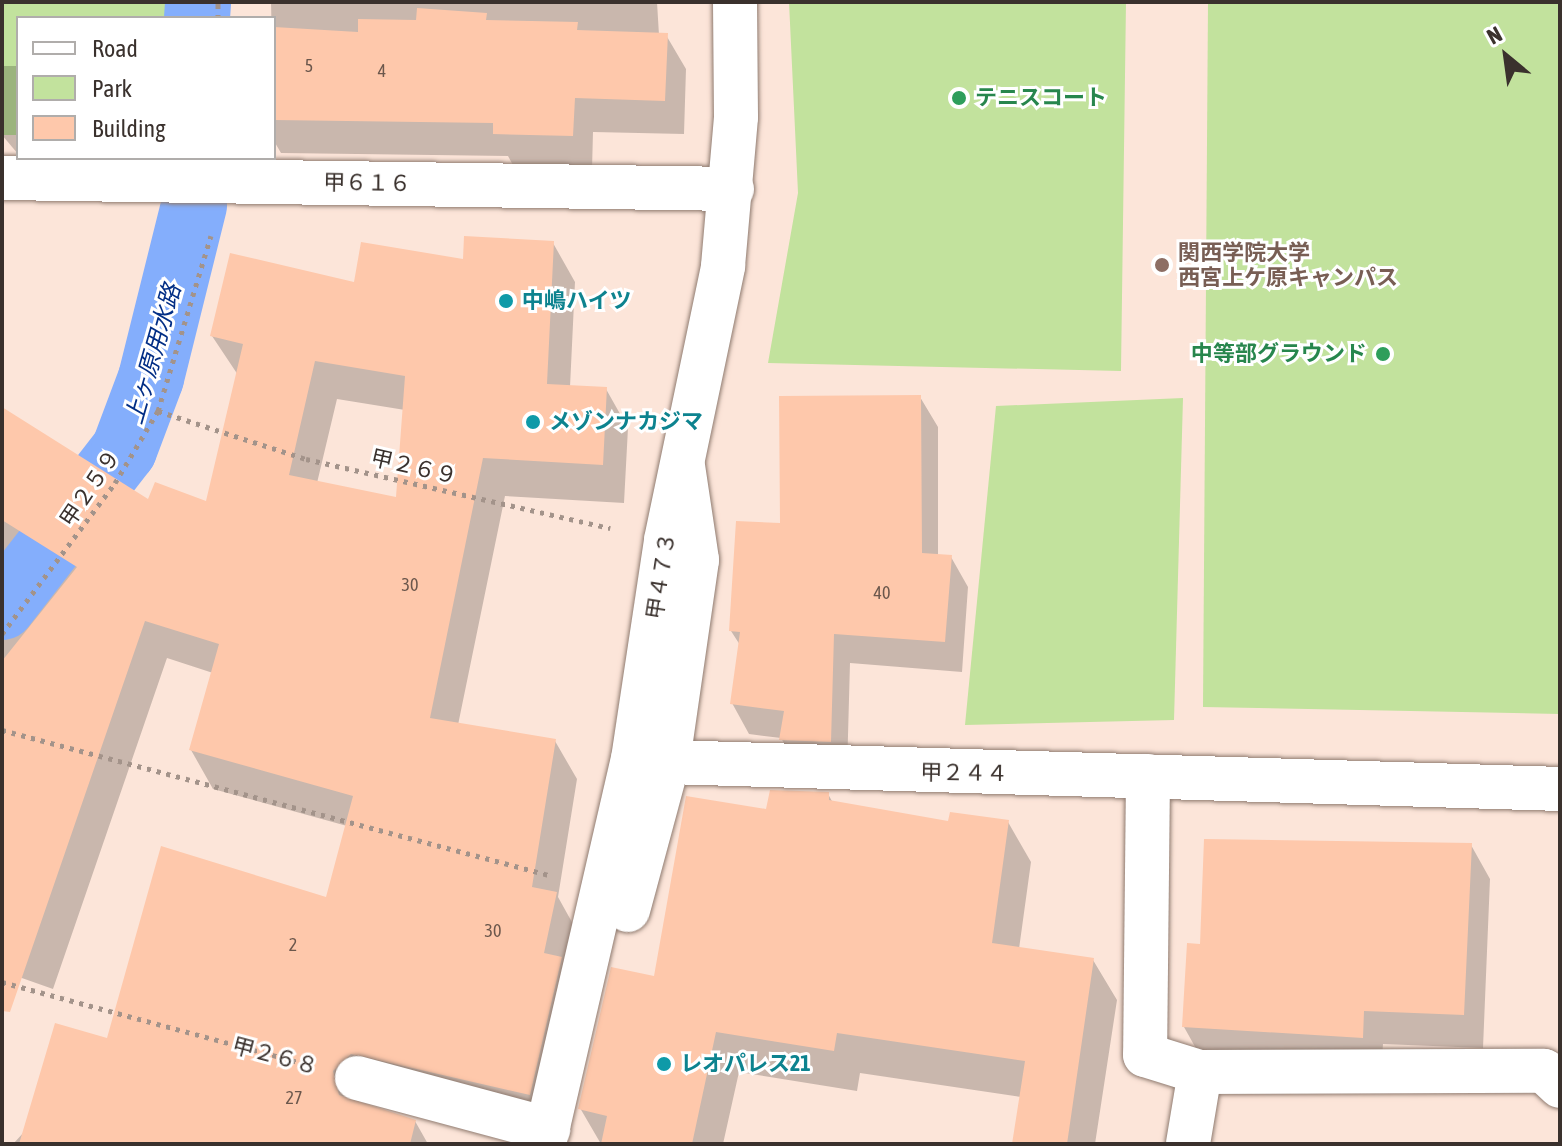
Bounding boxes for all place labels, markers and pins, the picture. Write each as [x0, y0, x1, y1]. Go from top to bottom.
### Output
place label: テニスコート [975, 85, 1107, 111]
marker: テニスコート [950, 89, 968, 107]
place label: 関西学院大学 西宮上ケ原キャンパス [1178, 239, 1398, 290]
marker: 関西学院大学 西宮上ケ原キャンパス [1153, 256, 1171, 274]
place label: 中嶋ハイツ [522, 288, 632, 314]
marker: 中嶋ハイツ [497, 292, 515, 310]
place label: 中等部グラウンド [1191, 341, 1367, 367]
marker: 中等部グラウンド [1374, 345, 1392, 363]
place label: メゾンナカジマ [549, 409, 703, 435]
marker: メゾンナカジマ [524, 413, 542, 431]
place label: レオパレス21 [680, 1051, 811, 1077]
marker: レオパレス21 [655, 1055, 673, 1073]

